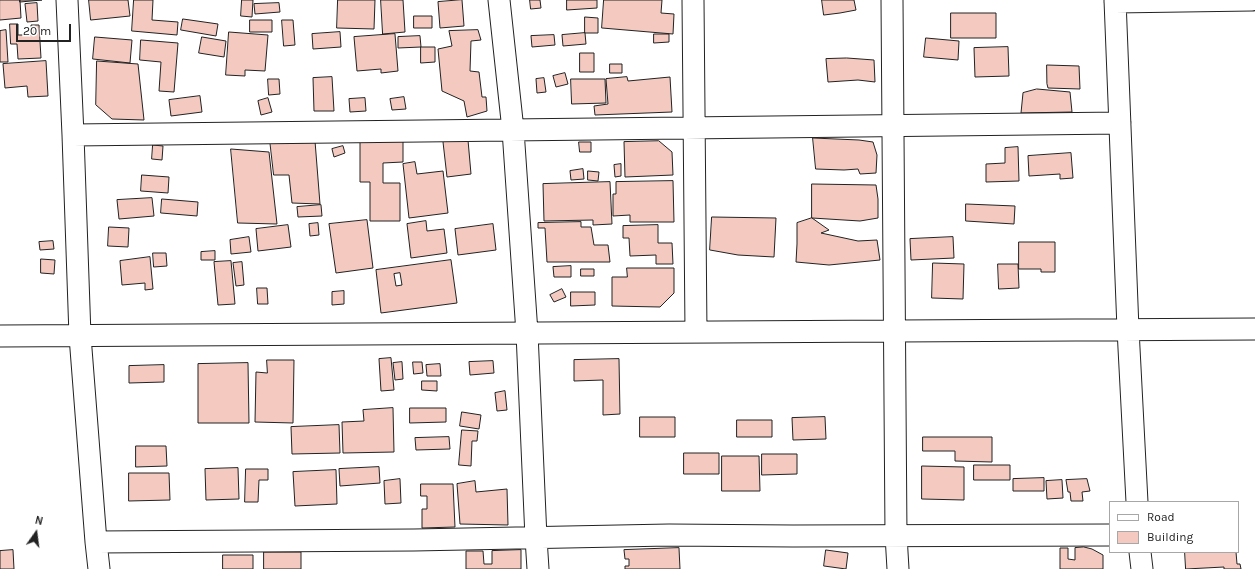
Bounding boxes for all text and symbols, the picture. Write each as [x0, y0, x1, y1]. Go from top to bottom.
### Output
scale bar [18, 16, 73, 42]
text: 20 m [23, 24, 51, 38]
legend [1109, 501, 1239, 553]
text: Road [1147, 510, 1175, 524]
north arrow [16, 513, 56, 553]
text: N [34, 514, 44, 528]
text: Building [1147, 530, 1193, 544]

